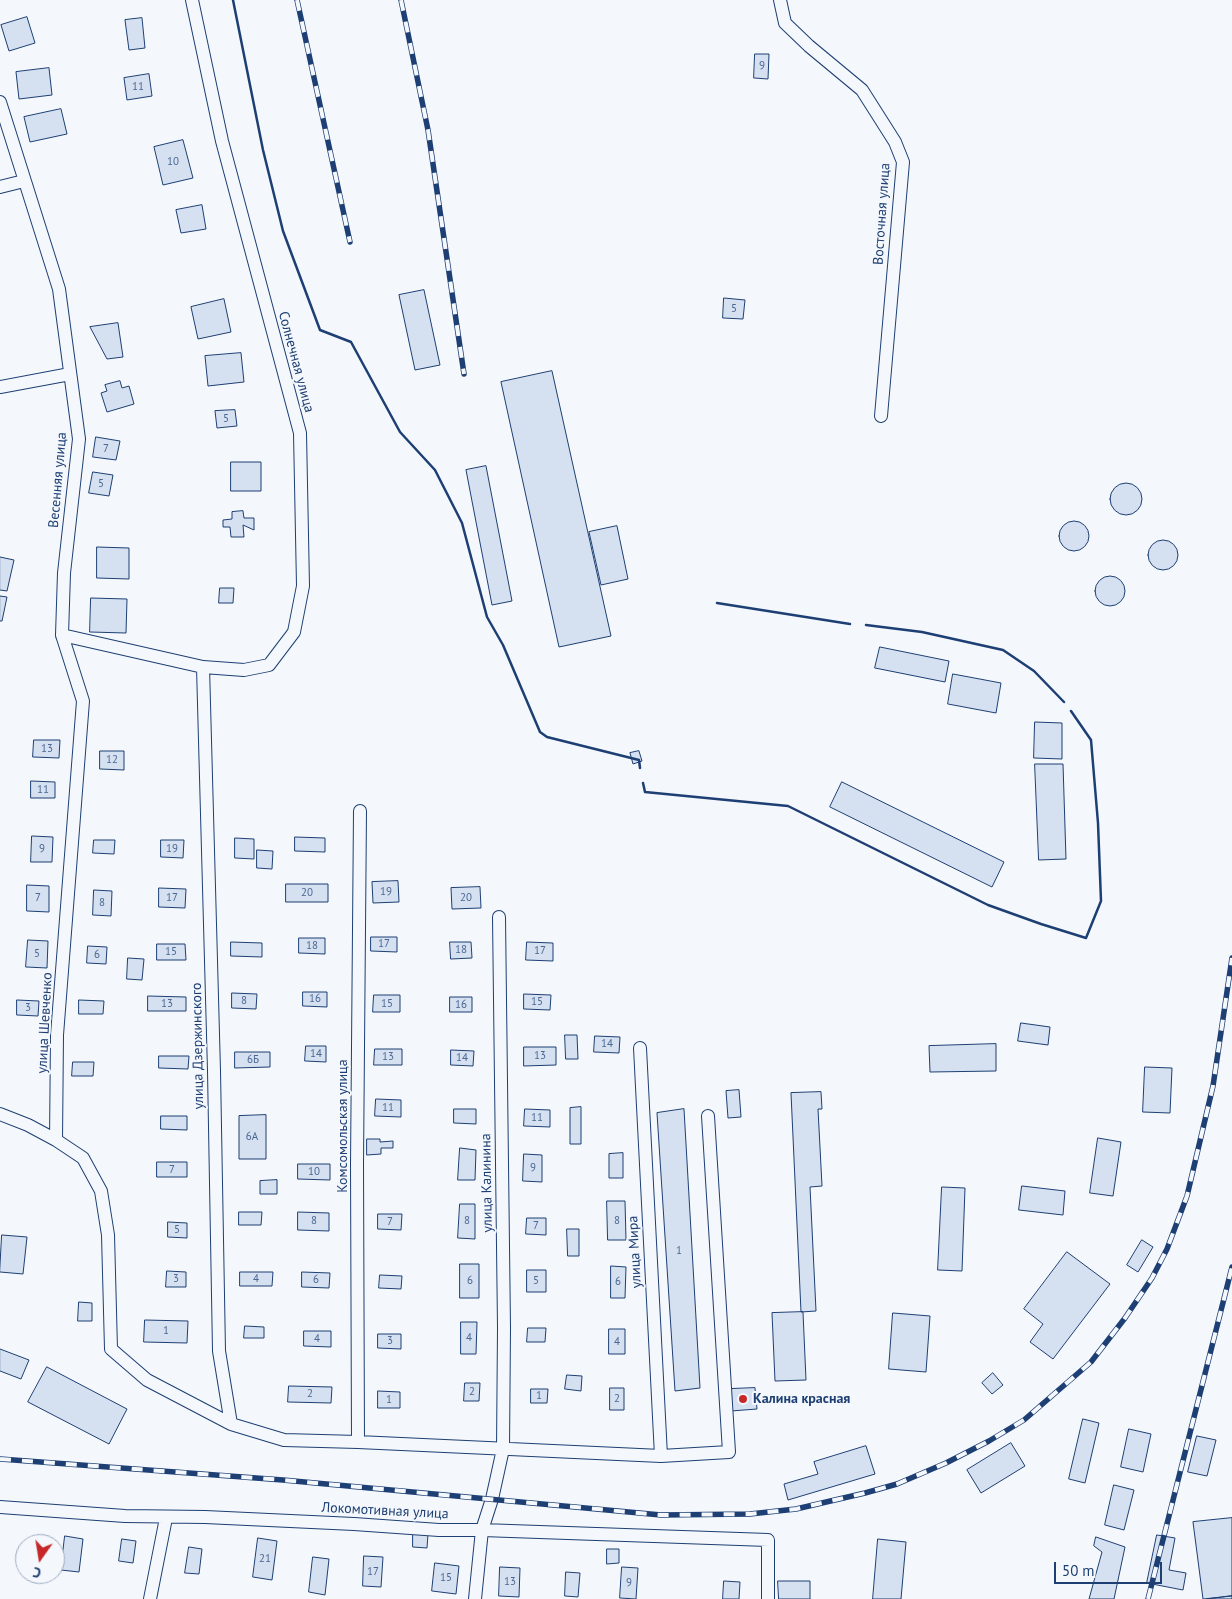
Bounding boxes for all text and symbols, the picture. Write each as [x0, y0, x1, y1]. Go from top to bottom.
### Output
house number: 9 [759, 59, 765, 73]
house number: 11 [132, 80, 144, 94]
house number: 10 [167, 155, 179, 169]
street label: Восточная улица [870, 163, 894, 265]
house number: 5 [731, 302, 737, 316]
street label: Солнечная улица [274, 310, 318, 414]
house number: 5 [223, 412, 229, 426]
street label: Весенняя улица [45, 431, 71, 529]
house number: 7 [103, 442, 109, 456]
house number: 5 [98, 477, 104, 491]
house number: 13 [41, 742, 53, 756]
house number: 12 [106, 753, 118, 767]
house number: 11 [37, 783, 49, 797]
house number: 9 [39, 842, 45, 856]
house number: 19 [166, 842, 178, 856]
house number: 19 [380, 885, 392, 899]
house number: 20 [301, 886, 313, 900]
house number: 7 [35, 891, 41, 905]
house number: 17 [166, 891, 178, 905]
house number: 20 [460, 891, 472, 905]
house number: 8 [99, 896, 105, 910]
house number: 17 [378, 937, 390, 951]
house number: 18 [306, 939, 318, 953]
house number: 18 [455, 943, 467, 957]
house number: 17 [534, 944, 546, 958]
house number: 15 [165, 945, 177, 959]
house number: 5 [34, 947, 40, 961]
house number: 6 [94, 948, 100, 962]
street label: улица Шевченко [34, 972, 56, 1074]
street label: улица Дзержинского [188, 982, 208, 1110]
house number: 16 [309, 992, 321, 1006]
house number: 8 [241, 994, 247, 1008]
house number: 15 [531, 995, 543, 1009]
house number: 13 [161, 997, 173, 1011]
house number: 15 [381, 997, 393, 1011]
house number: 16 [455, 998, 467, 1012]
house number: 3 [25, 1001, 31, 1015]
house number: 14 [601, 1037, 613, 1051]
house number: 14 [310, 1047, 322, 1061]
house number: 13 [534, 1049, 546, 1063]
house number: 13 [382, 1050, 394, 1064]
house number: 14 [456, 1051, 468, 1065]
house number: 6Б [247, 1053, 259, 1067]
street label: Комсомольская улица [335, 1059, 351, 1193]
house number: 11 [382, 1101, 394, 1115]
house number: 11 [531, 1111, 543, 1125]
house number: 6А [246, 1130, 258, 1144]
street label: улица Калинина [478, 1133, 496, 1233]
house number: 9 [530, 1161, 536, 1175]
house number: 7 [169, 1163, 175, 1177]
house number: 10 [308, 1165, 320, 1179]
house number: 8 [311, 1214, 317, 1228]
house number: 8 [464, 1214, 470, 1228]
house number: 8 [614, 1214, 620, 1228]
house number: 7 [387, 1215, 393, 1229]
street label: улица Мира [625, 1215, 645, 1289]
house number: 7 [533, 1219, 539, 1233]
house number: 5 [174, 1223, 180, 1237]
house number: 1 [676, 1244, 682, 1258]
house number: 3 [173, 1272, 179, 1286]
house number: 4 [253, 1272, 259, 1286]
house number: 6 [313, 1273, 319, 1287]
house number: 6 [467, 1274, 473, 1288]
house number: 5 [533, 1274, 539, 1288]
house number: 6 [615, 1275, 621, 1289]
house number: 1 [163, 1324, 169, 1338]
house number: 4 [466, 1331, 472, 1345]
house number: 4 [314, 1332, 320, 1346]
house number: 3 [387, 1334, 393, 1348]
house number: 4 [614, 1335, 620, 1349]
house number: 2 [469, 1385, 475, 1399]
house number: 2 [307, 1387, 313, 1401]
house number: 1 [536, 1389, 542, 1403]
place label: Калина красная [753, 1391, 850, 1407]
house number: 2 [614, 1392, 620, 1406]
house number: 1 [386, 1393, 392, 1407]
marker: Калина красная [737, 1393, 749, 1405]
street label: Локомотивная улица [321, 1499, 449, 1523]
north arrow [15, 1534, 65, 1584]
house number: 21 [259, 1552, 271, 1566]
scale bar [1057, 1552, 1164, 1584]
text: 50 m [1062, 1561, 1095, 1580]
text: С [31, 1563, 43, 1582]
house number: 17 [367, 1565, 379, 1579]
house number: 15 [440, 1571, 452, 1585]
house number: 13 [504, 1575, 516, 1589]
house number: 9 [626, 1576, 632, 1590]

